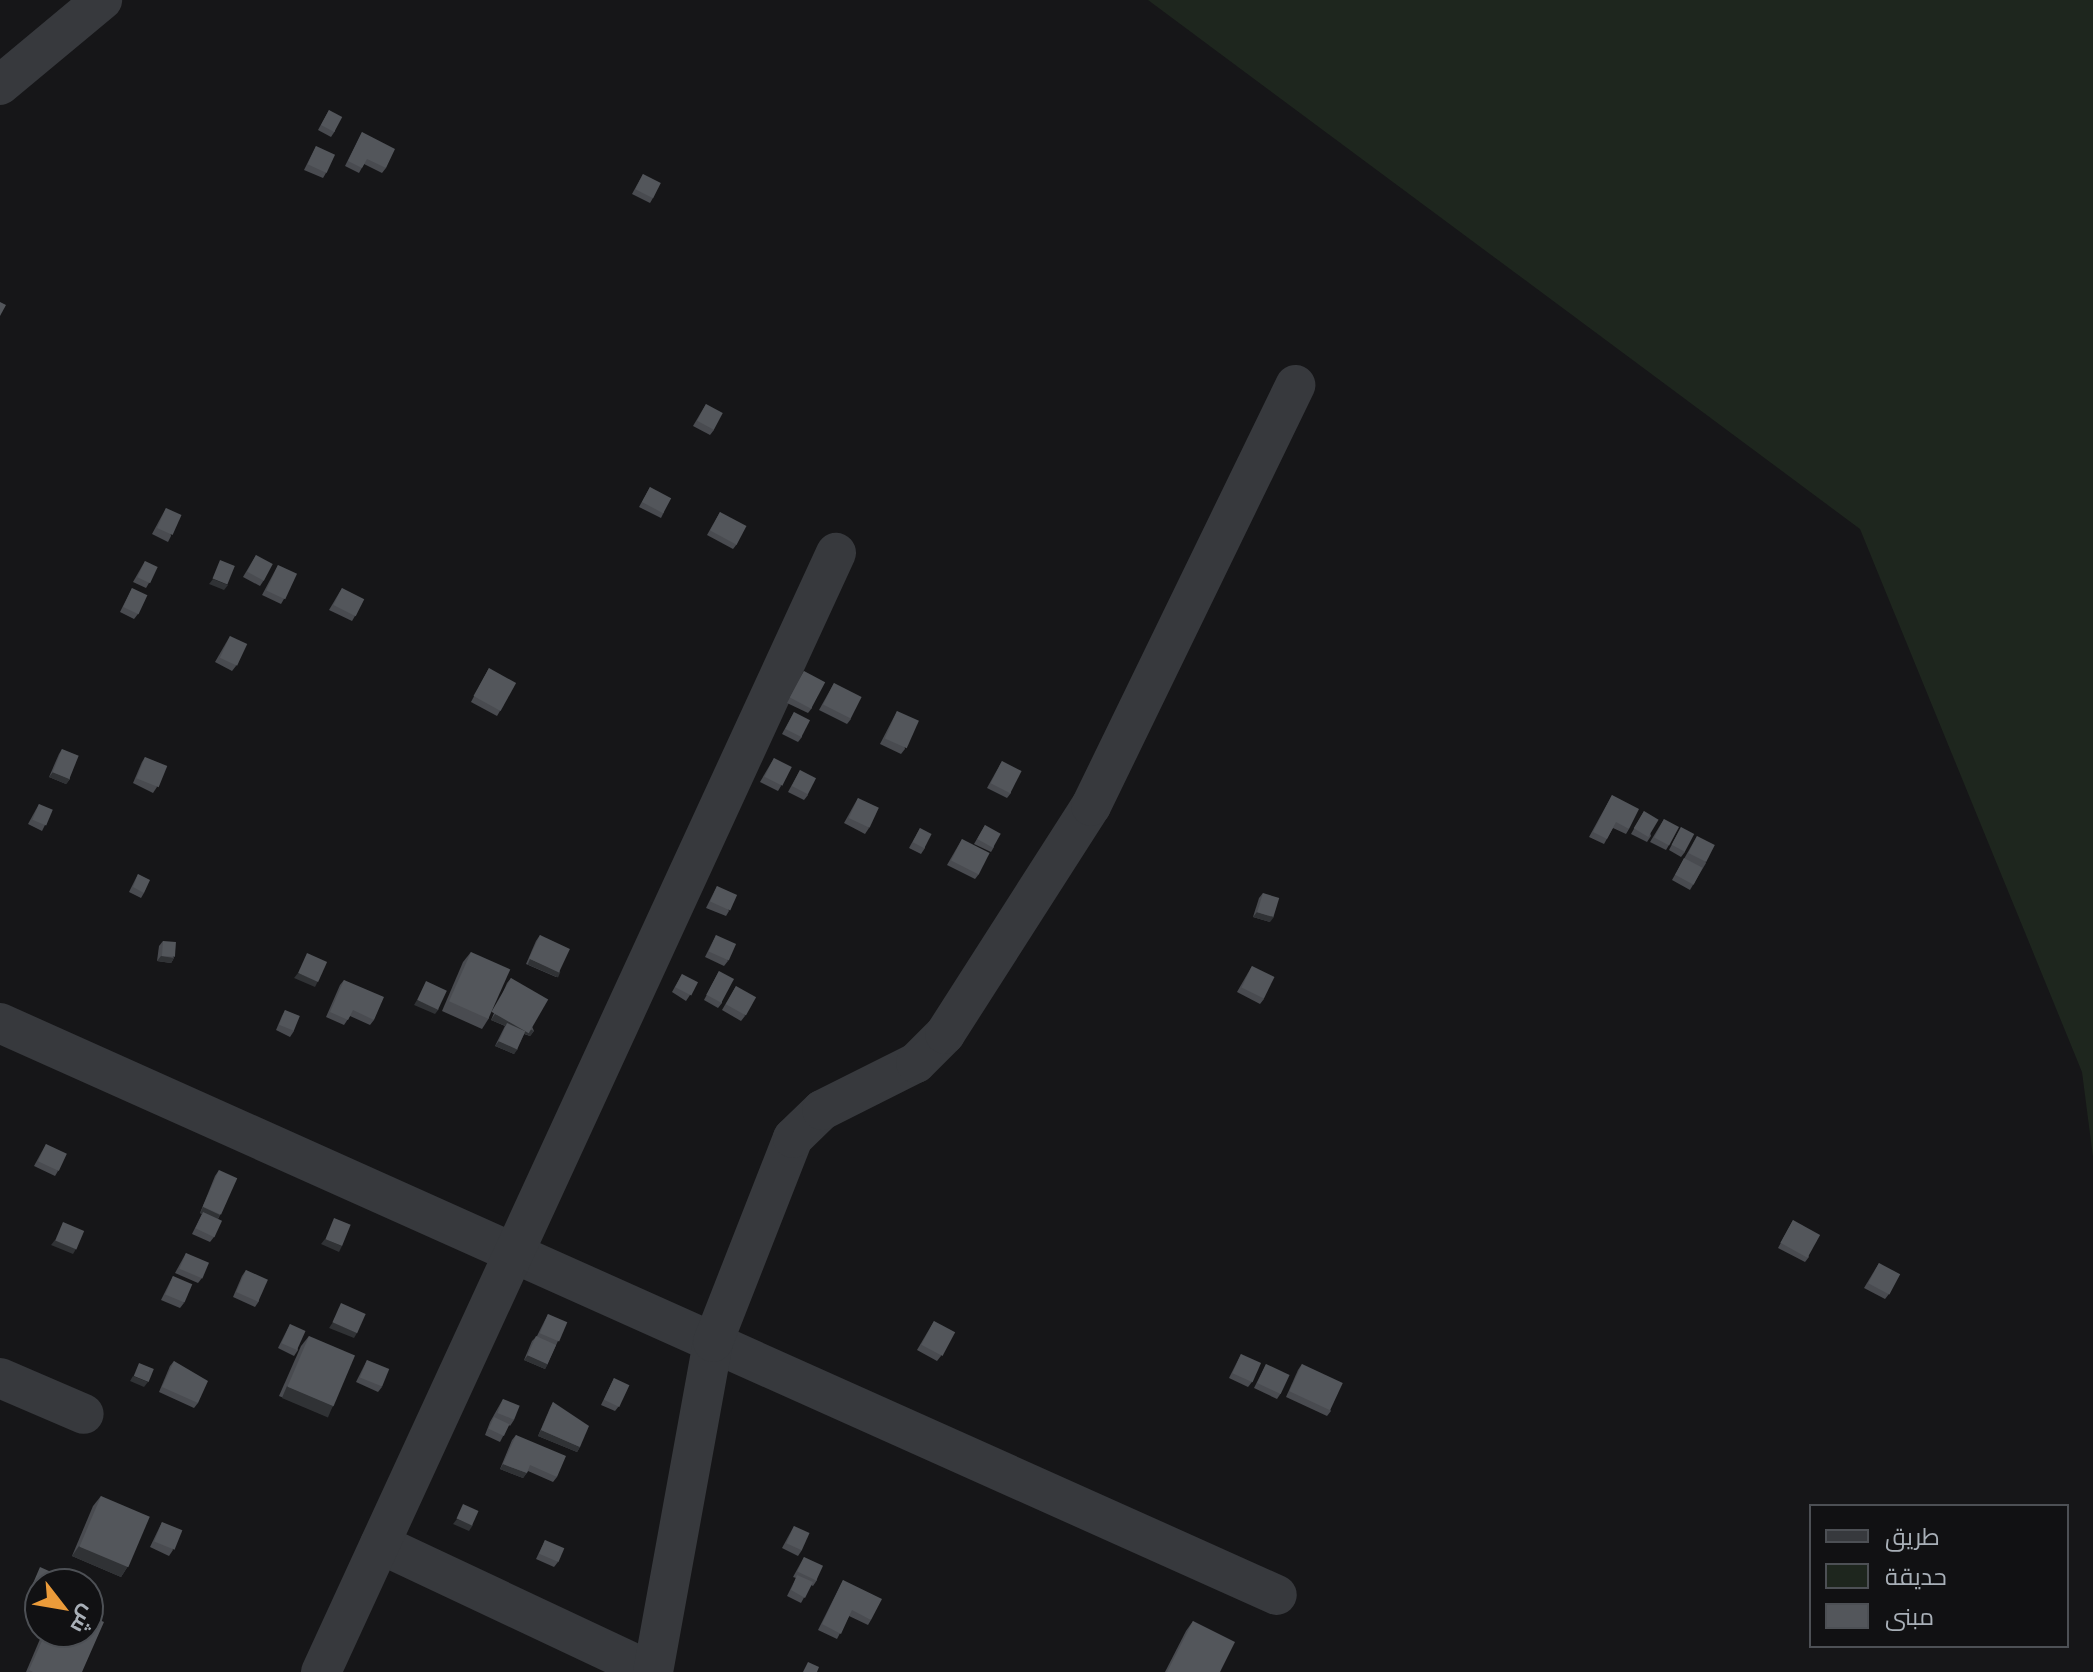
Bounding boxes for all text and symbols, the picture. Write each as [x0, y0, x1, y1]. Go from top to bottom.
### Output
legend [1809, 1504, 2069, 1648]
text: طريق [1885, 1520, 1940, 1555]
text: حديقة [1885, 1560, 1947, 1595]
north arrow [24, 1568, 104, 1648]
text: ش [62, 1599, 104, 1640]
text: مبنى [1885, 1600, 1934, 1635]

